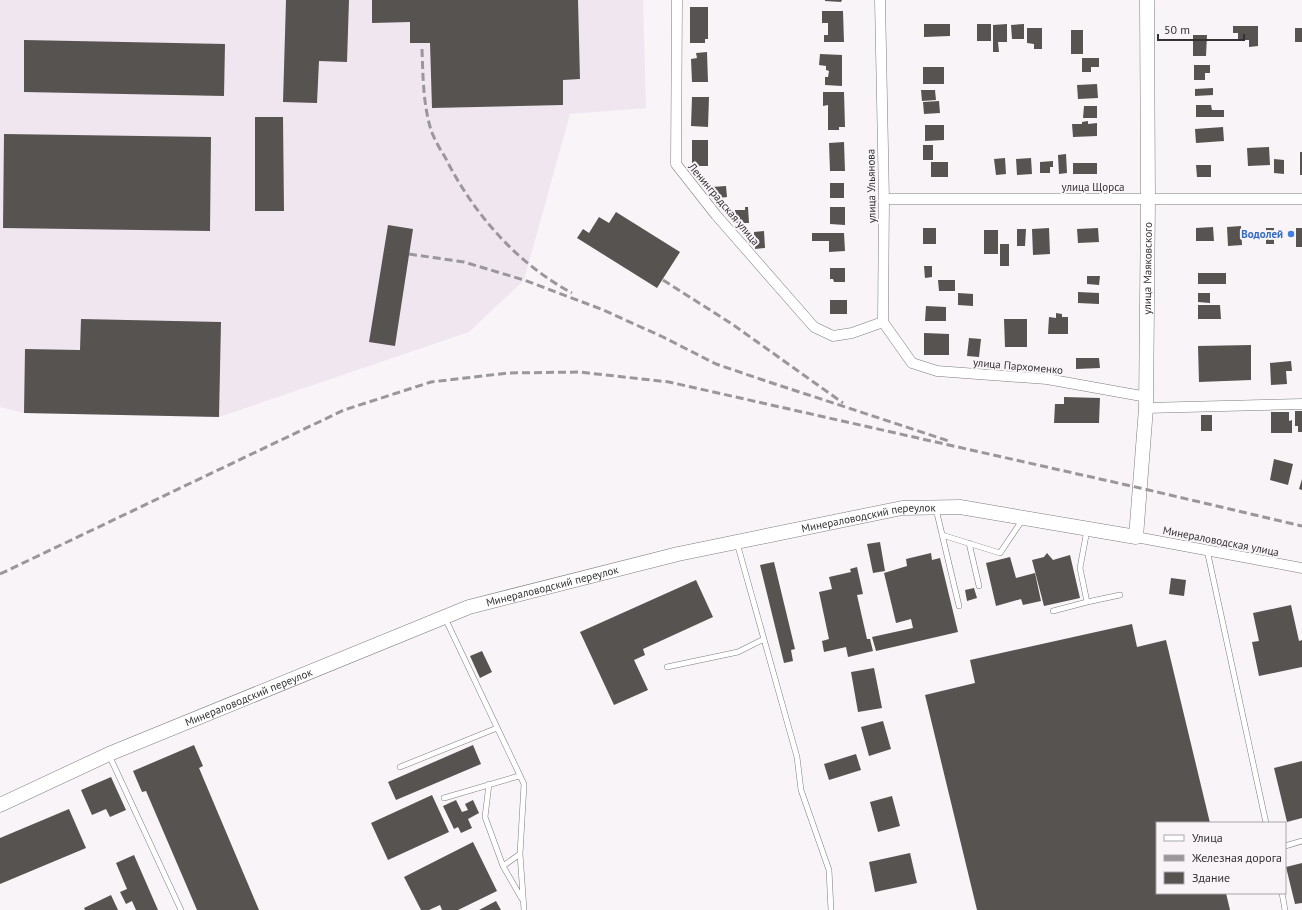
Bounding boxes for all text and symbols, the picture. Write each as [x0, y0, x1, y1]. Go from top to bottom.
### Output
scale bar [1158, 16, 1244, 42]
text: 50 m [1164, 22, 1190, 37]
street label: улица Ульянова [863, 149, 879, 223]
street label: Ленинградская улица [685, 159, 763, 248]
street label: улица Щорса [1061, 180, 1125, 194]
street label: улица Маяковского [1140, 222, 1155, 315]
place label: Водолей [1241, 227, 1283, 241]
marker: Водолей [1286, 229, 1296, 239]
street label: улица Пархоменко [972, 355, 1064, 377]
street label: Минераловодский переулок [800, 500, 936, 535]
street label: Минераловодская улица [1162, 523, 1280, 559]
street label: Минераловодский переулок [484, 562, 621, 609]
street label: Минераловодский переулок [183, 665, 315, 729]
legend [1156, 822, 1286, 894]
text: Улица [1192, 830, 1223, 845]
text: Железная дорога [1191, 850, 1282, 865]
text: Здание [1192, 870, 1230, 885]

